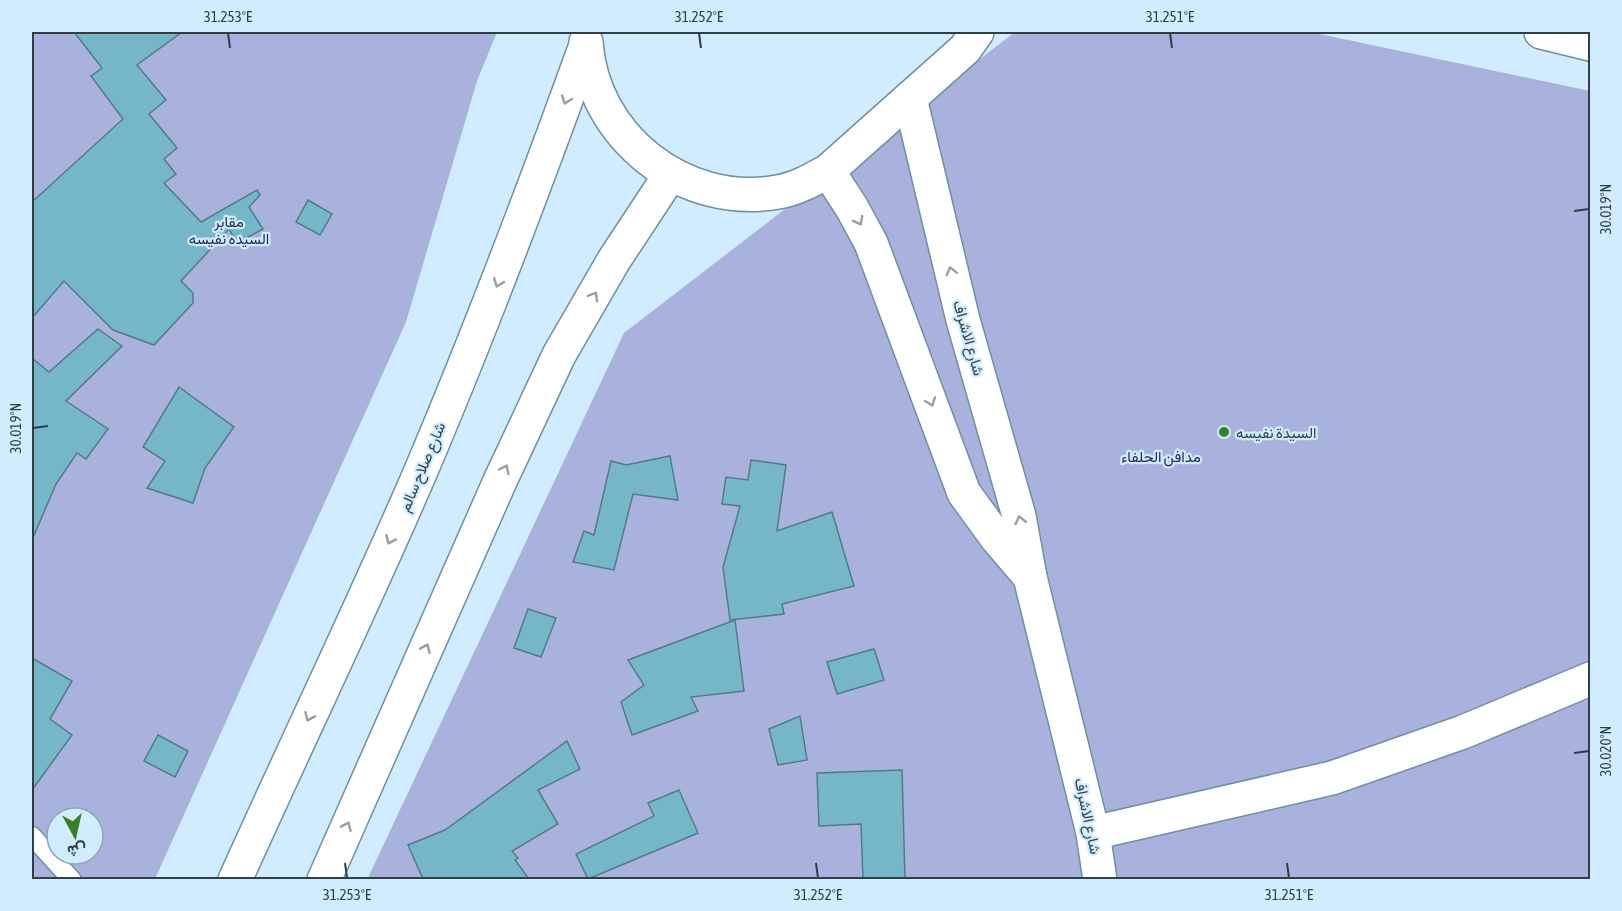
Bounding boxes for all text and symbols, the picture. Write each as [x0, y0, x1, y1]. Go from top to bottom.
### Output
text: 31.253°E [204, 8, 253, 25]
text: 31.252°E [675, 8, 724, 25]
text: 31.251°E [1146, 8, 1195, 25]
one-way arrow [561, 94, 574, 105]
text: 30.019°N [1597, 184, 1614, 234]
park label: مقابر السيده نفيسه [189, 213, 269, 248]
one-way arrow [852, 215, 863, 225]
one-way arrow [945, 267, 958, 277]
one-way arrow [493, 276, 505, 287]
one-way arrow [586, 292, 598, 302]
street label: شارع الاشراف [947, 298, 988, 378]
one-way arrow [923, 396, 936, 407]
text: 30.019°N [7, 403, 24, 453]
street label: شارع صلاح سالم [396, 420, 451, 515]
place label: السيدة نفيسه [1236, 424, 1317, 442]
marker: السيدة نفيسه [1217, 425, 1231, 439]
park label: مدافن الحلفاء [1121, 448, 1201, 467]
one-way arrow [498, 465, 510, 476]
one-way arrow [1014, 515, 1027, 525]
one-way arrow [385, 533, 397, 544]
one-way arrow [419, 643, 431, 654]
one-way arrow [304, 711, 316, 722]
text: 30.020°N [1597, 726, 1614, 776]
street label: شارع الاشراف [1069, 776, 1104, 856]
north arrow [45, 806, 105, 866]
one-way arrow [340, 821, 352, 832]
text: ش [66, 840, 88, 861]
text: 31.253°E [323, 886, 372, 903]
text: 31.252°E [794, 886, 843, 903]
text: 31.251°E [1265, 886, 1314, 903]

